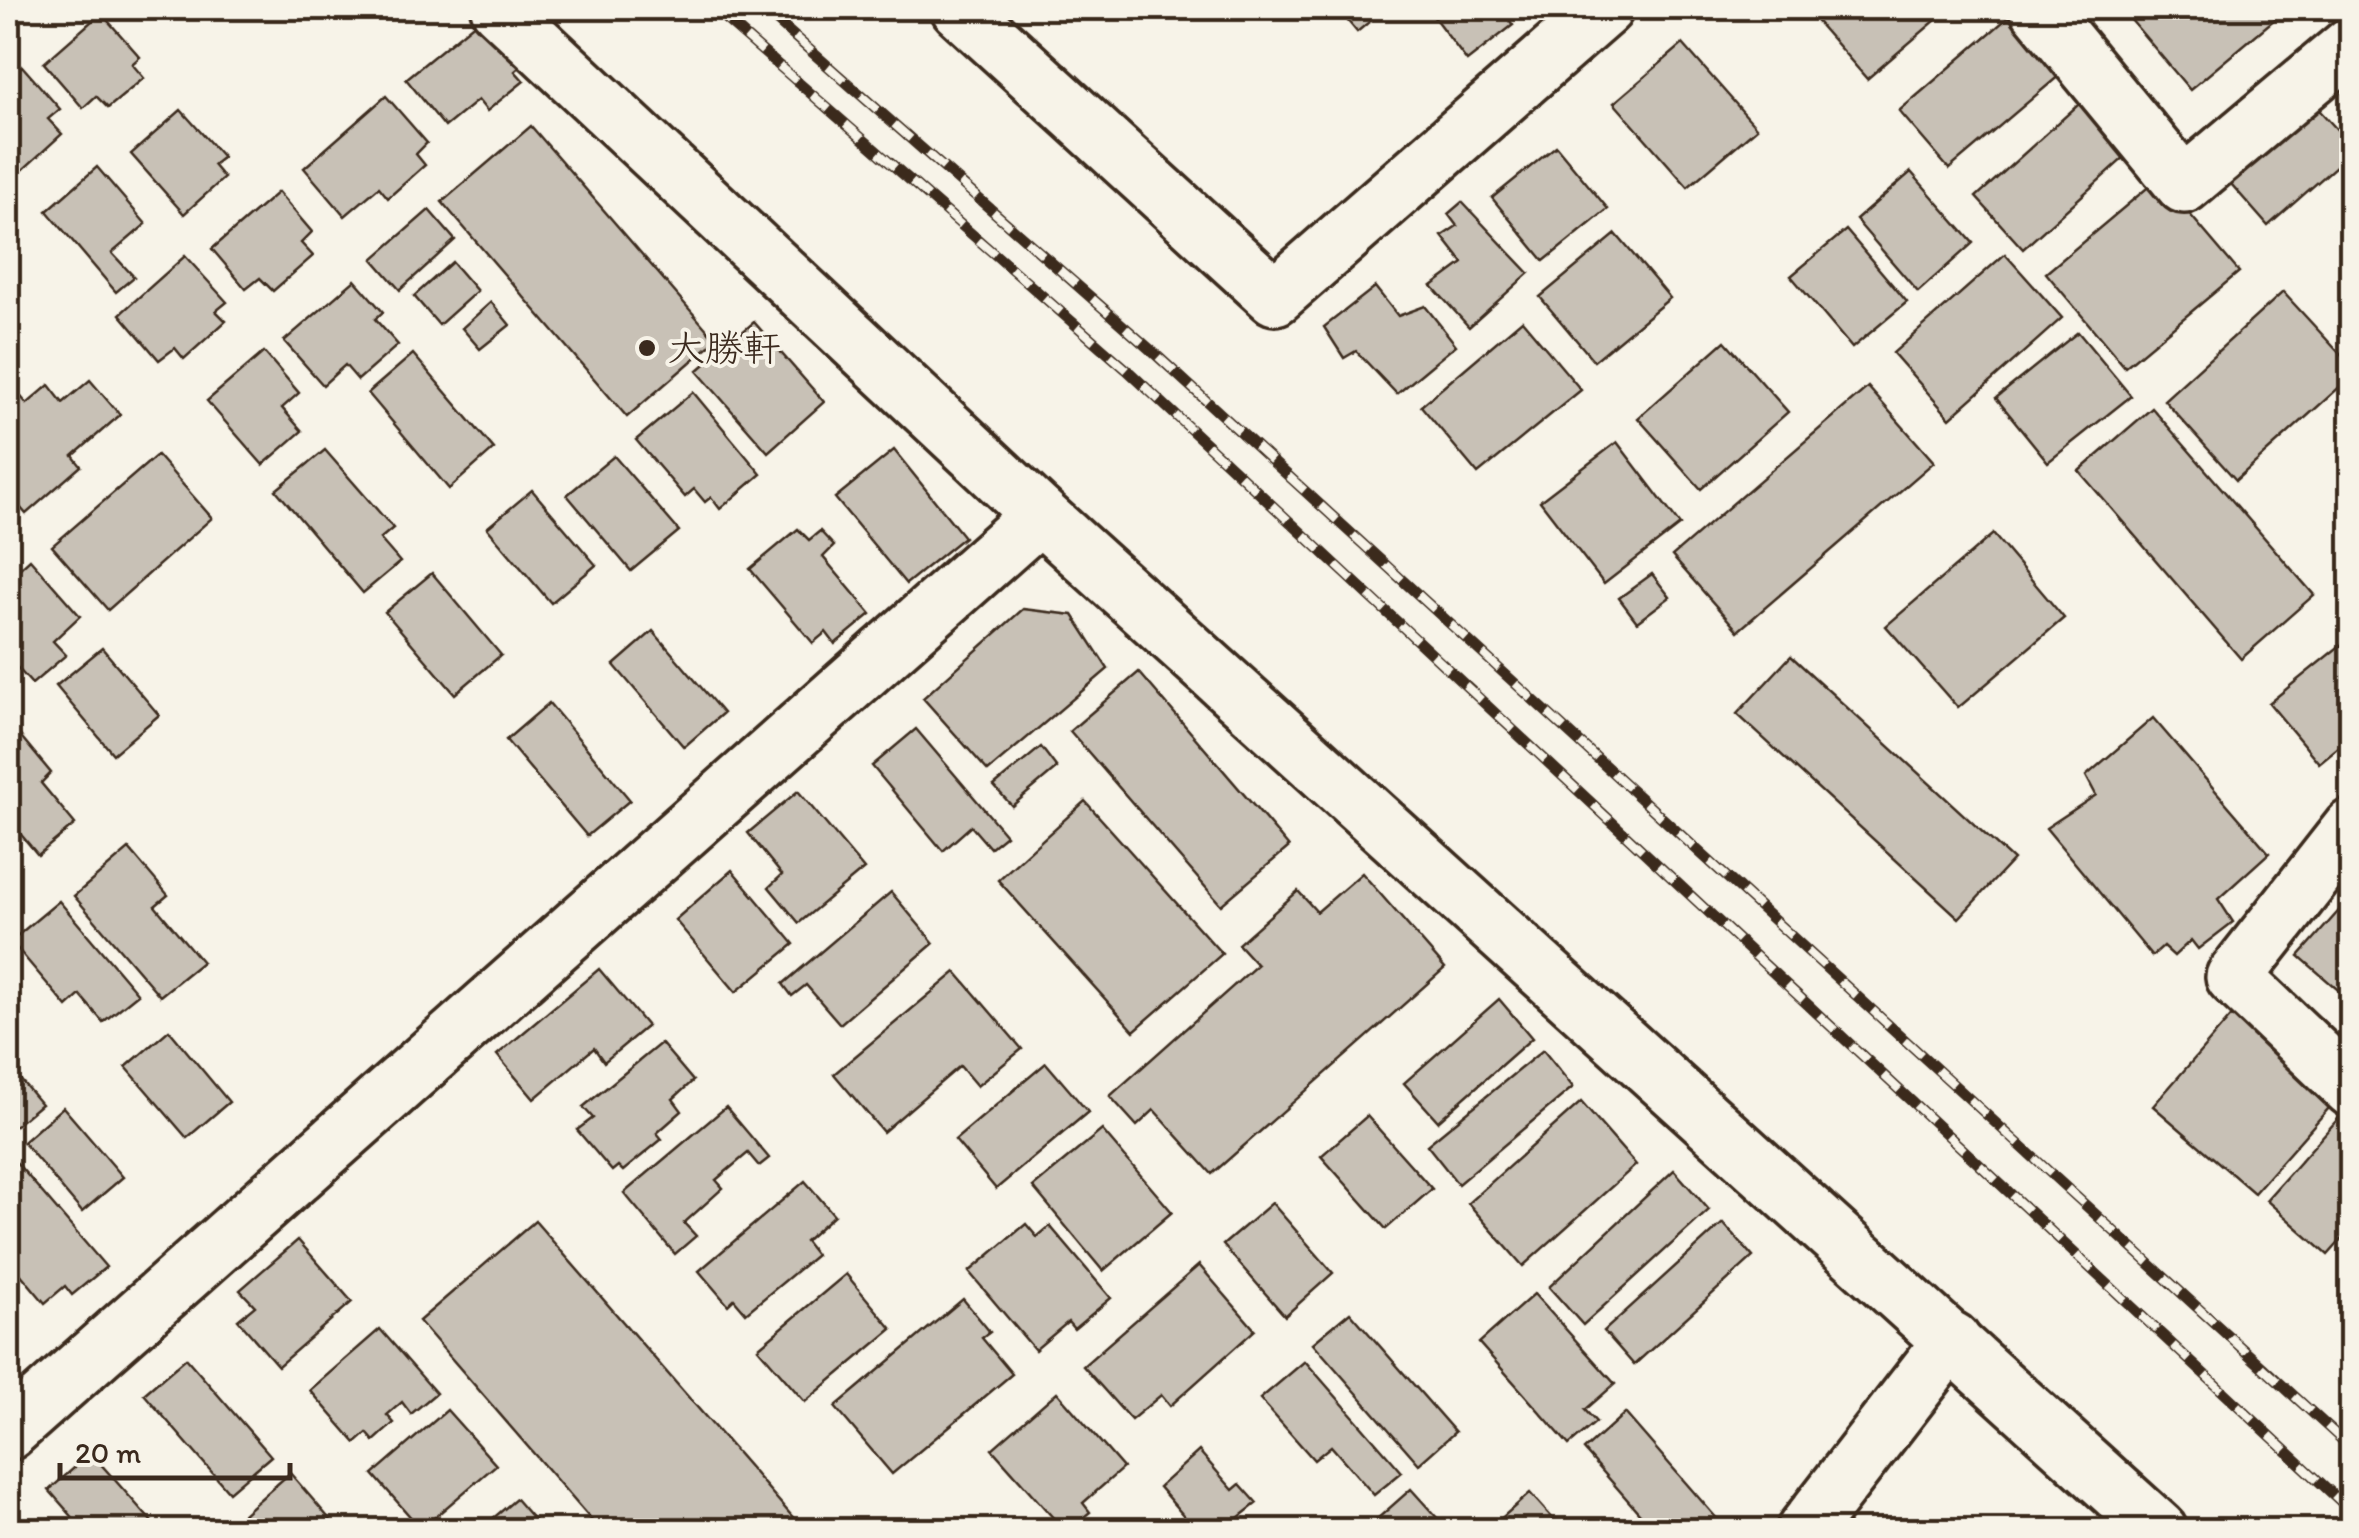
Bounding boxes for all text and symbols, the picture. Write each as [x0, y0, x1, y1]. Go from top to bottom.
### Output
place label: 大勝軒 [667, 325, 781, 371]
marker: 大勝軒 [636, 337, 658, 359]
scale bar [60, 1418, 290, 1480]
text: 20 m [75, 1434, 141, 1471]

